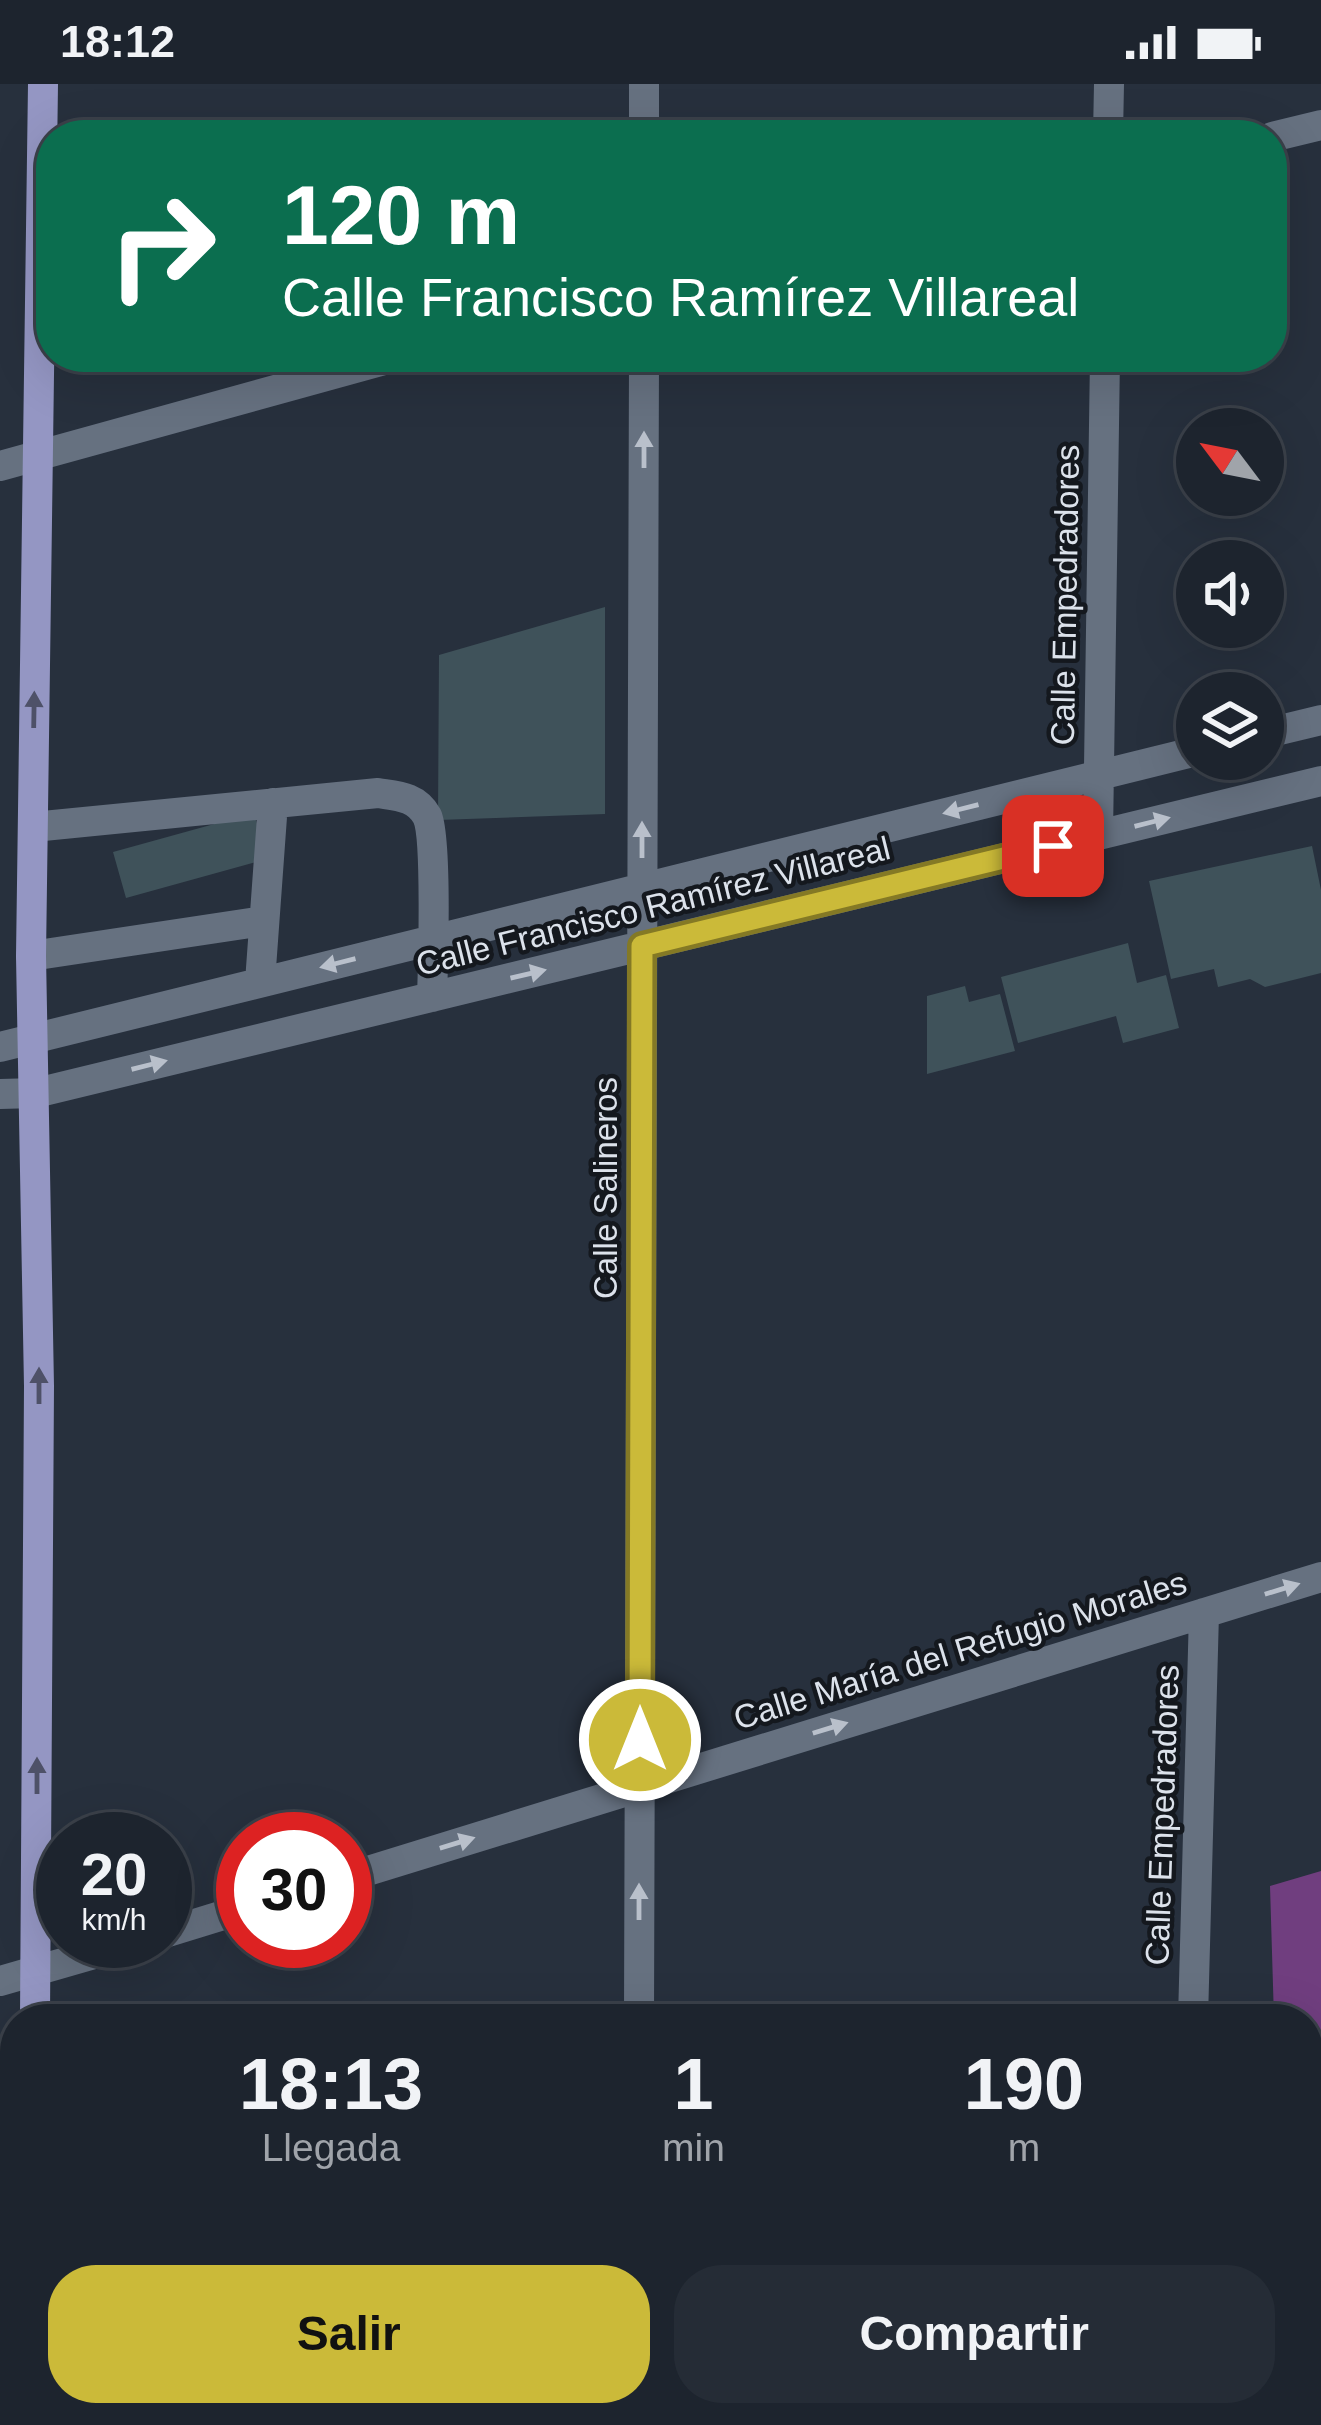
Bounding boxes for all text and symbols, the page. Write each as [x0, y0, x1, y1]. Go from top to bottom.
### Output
text: 18:12 [60, 16, 175, 67]
icon: right [84, 168, 240, 324]
text: 120 m [282, 168, 520, 262]
text: Calle Francisco Ramírez Villareal [282, 267, 1079, 327]
north arrow [1176, 408, 1284, 516]
map controls [1176, 408, 1284, 780]
one-way arrow [634, 430, 654, 468]
street label: Calle Empedradores [1044, 444, 1086, 746]
button: sound [1176, 540, 1284, 648]
button: layers [1176, 672, 1284, 780]
one-way arrow [24, 690, 44, 728]
pin [1002, 795, 1104, 897]
one-way arrow [942, 800, 979, 819]
one-way arrow [1134, 812, 1171, 831]
icon: arrive [1020, 813, 1086, 879]
one-way arrow [632, 820, 652, 858]
street label: Calle Francisco Ramírez Villareal [412, 829, 894, 983]
one-way arrow [319, 954, 356, 973]
one-way arrow [510, 964, 547, 983]
one-way arrow [131, 1055, 169, 1074]
street label: Calle Salineros [587, 1077, 624, 1299]
one-way arrow [29, 1366, 49, 1404]
street label: Calle María del Refugio Morales [729, 1563, 1191, 1737]
one-way arrow [1265, 1578, 1301, 1597]
street label: Calle Empedradores [1138, 1664, 1186, 1966]
position arrow [577, 1677, 703, 1803]
one-way arrow [812, 1718, 848, 1737]
one-way arrow [27, 1756, 47, 1794]
speed limit sign: 30 [216, 1812, 372, 1968]
one-way arrow [439, 1833, 476, 1851]
text: 20 [81, 1841, 147, 1908]
one-way arrow [630, 1882, 649, 1920]
text: km/h [81, 1903, 147, 1936]
text: 18:13 [239, 2044, 423, 2124]
text: 1 [673, 2044, 714, 2124]
text: 190 [964, 2044, 1084, 2124]
text: Llegada [262, 2126, 400, 2169]
text: min [662, 2126, 725, 2169]
text: m [1008, 2126, 1040, 2169]
button: Salir [48, 2265, 650, 2403]
button: Compartir [674, 2265, 1275, 2403]

